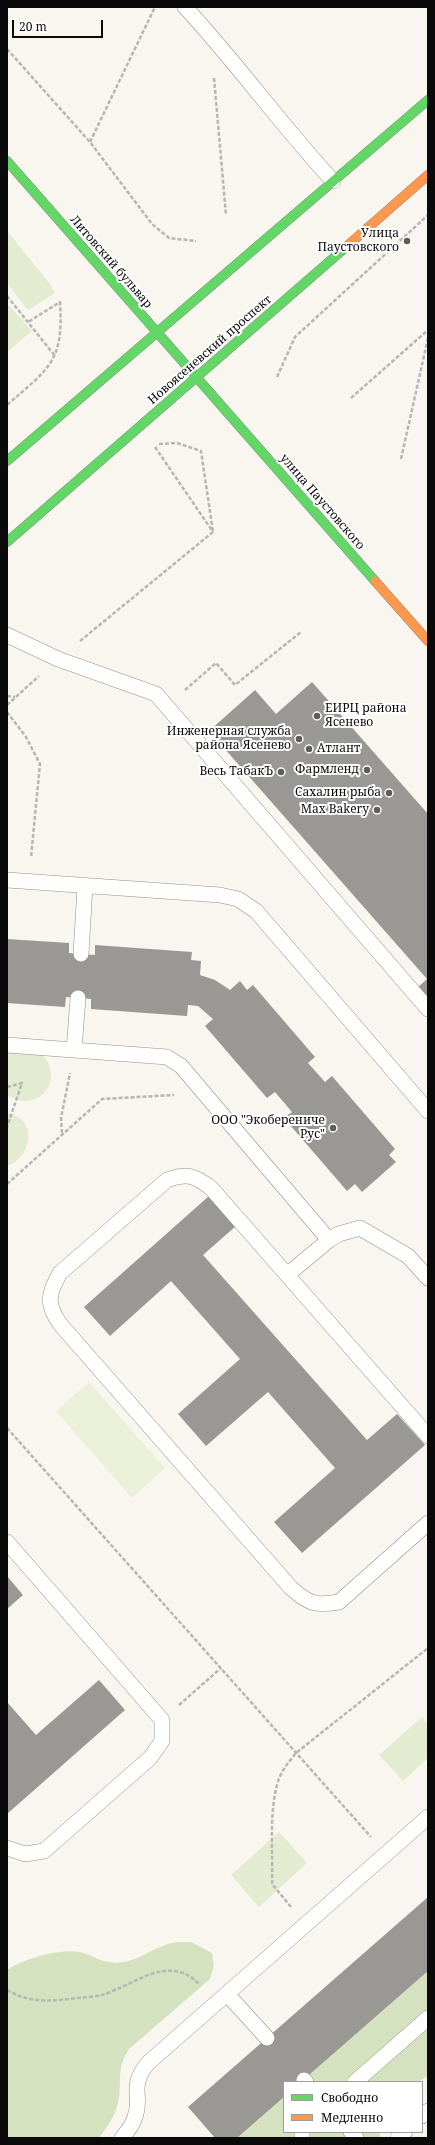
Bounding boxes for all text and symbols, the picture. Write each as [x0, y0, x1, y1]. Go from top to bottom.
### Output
scale bar [14, 12, 105, 38]
text: 20 m [19, 18, 47, 35]
street label: Литовский бульвар [67, 213, 155, 311]
place label: Улица Паустовского [317, 227, 399, 255]
marker: Улица Паустовского [402, 236, 412, 246]
street label: Новоясеневский проспект [145, 292, 275, 408]
street label: улица Паустовского [277, 451, 367, 553]
place label: ЕИРЦ района Ясенево [325, 702, 406, 730]
marker: ЕИРЦ района Ясенево [312, 711, 322, 721]
place label: Инженерная служба района Ясенево [167, 725, 291, 753]
marker: Инженерная служба района Ясенево [294, 734, 304, 744]
place label: Атлант [317, 742, 360, 756]
marker: Атлант [304, 744, 314, 754]
place label: Фармленд [295, 763, 359, 777]
place label: Весь ТабакЪ [199, 765, 273, 779]
marker: Фармленд [362, 765, 372, 775]
marker: Весь ТабакЪ [276, 767, 286, 777]
place label: Сахалин рыба [295, 786, 381, 800]
marker: Сахалин рыба [384, 788, 394, 798]
place label: Max Bakery [301, 803, 369, 817]
marker: Max Bakery [372, 805, 382, 815]
place label: ООО "Экоберениче Рус" [211, 1114, 325, 1142]
marker: ООО "Экоберениче Рус" [328, 1123, 338, 1133]
legend [283, 2081, 423, 2133]
text: Свободно [321, 2089, 378, 2106]
text: Медленно [321, 2109, 383, 2126]

